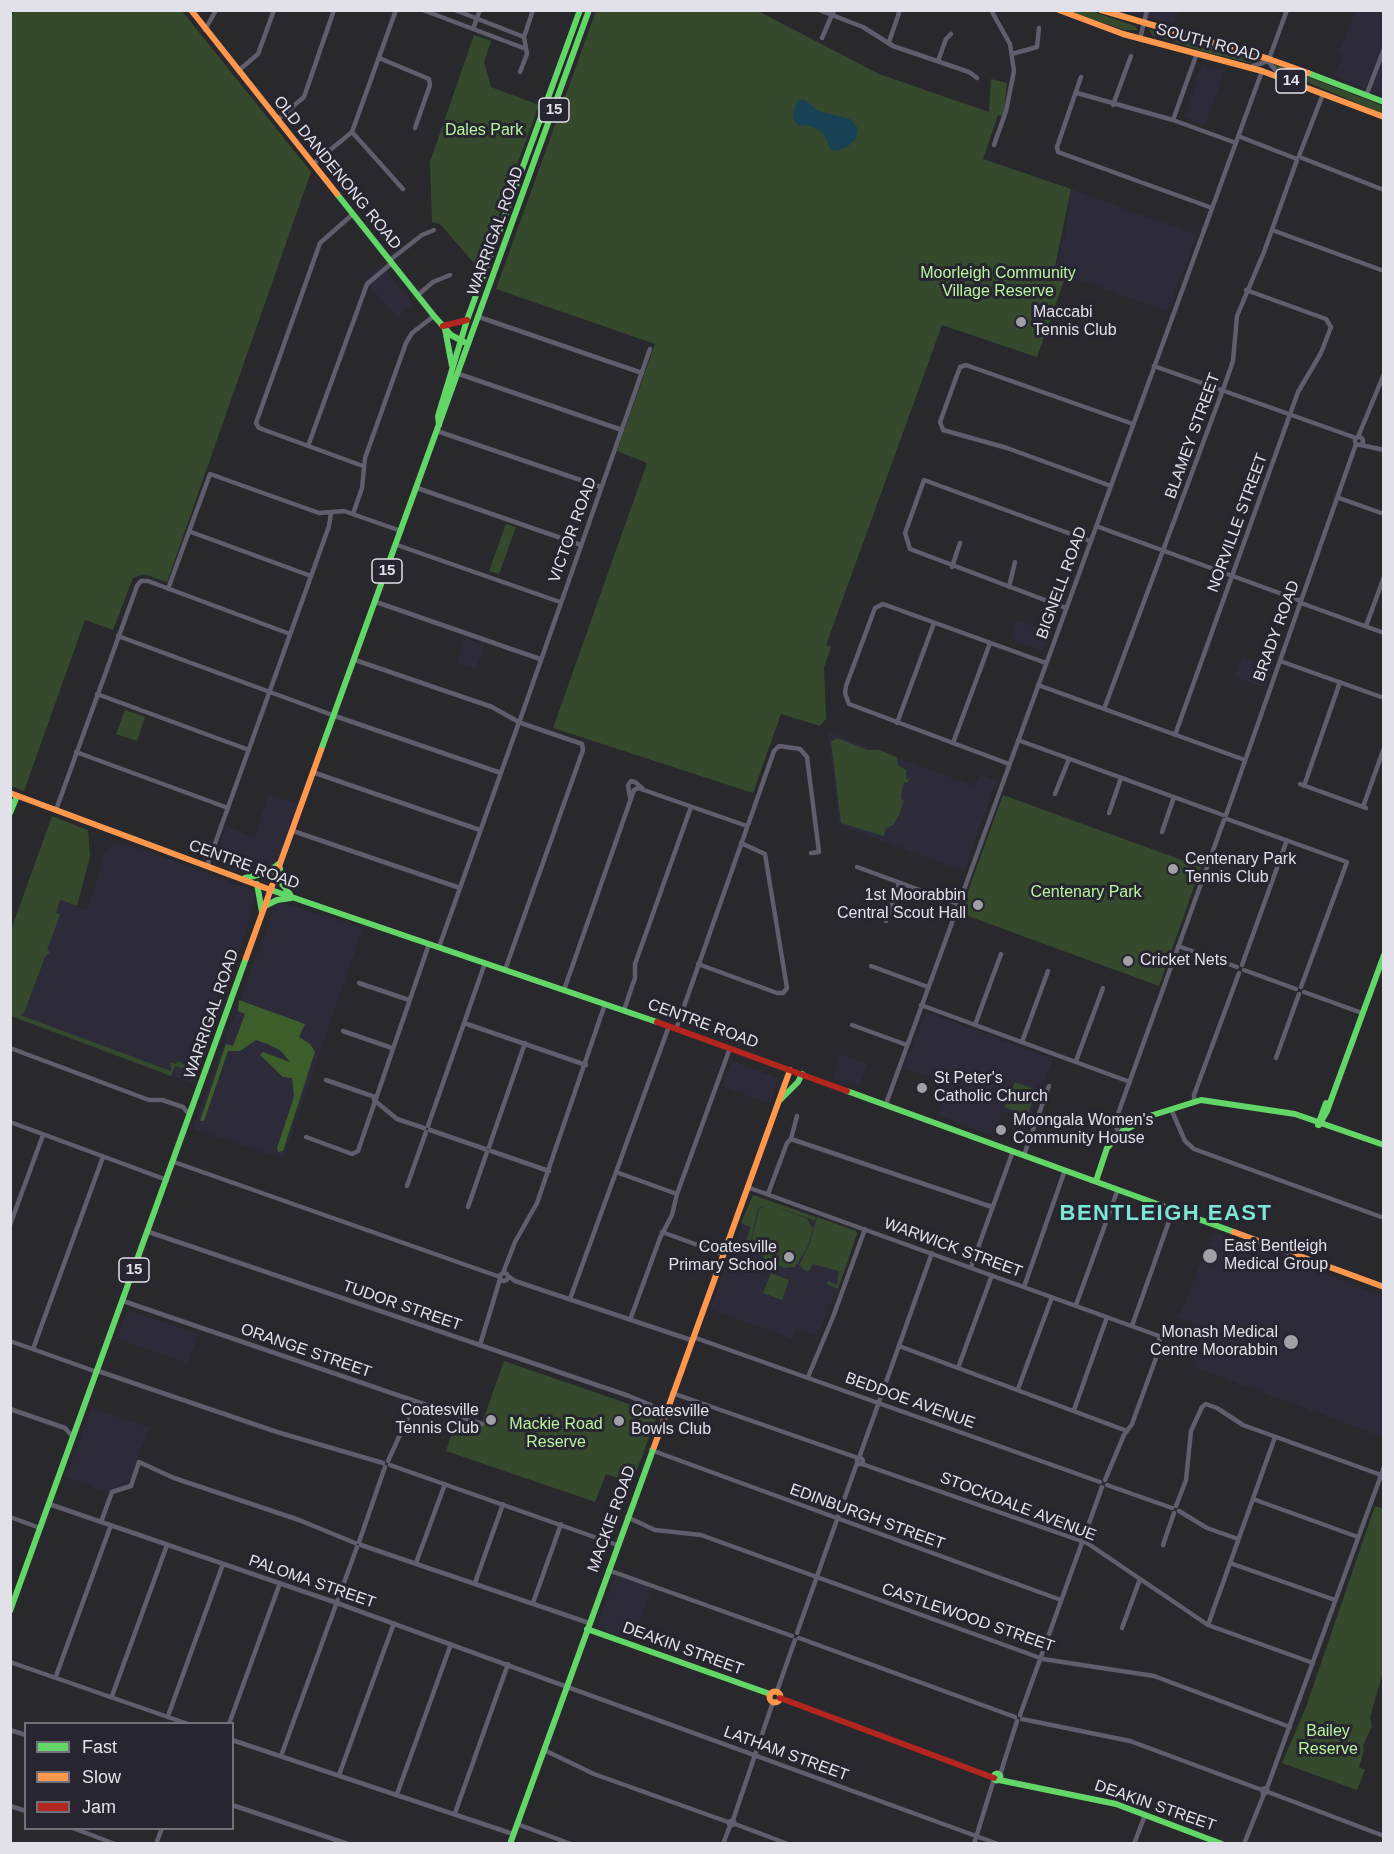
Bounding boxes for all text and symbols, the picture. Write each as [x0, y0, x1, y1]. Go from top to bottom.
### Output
street label: SOUTH ROAD [1154, 20, 1262, 66]
road number: 14 [1276, 69, 1306, 93]
street label: OLD DANDENONG ROAD [269, 92, 405, 254]
road number: 15 [539, 98, 569, 122]
park label: Dales Park [445, 121, 523, 141]
street label: WARRIGAL ROAD [464, 164, 528, 298]
park label: Moorleigh Community Village Reserve [920, 264, 1076, 302]
place label: Maccabi Tennis Club [1033, 303, 1117, 341]
marker: Maccabi Tennis Club [1014, 315, 1028, 329]
street label: BLAMEY STREET [1161, 370, 1225, 502]
street label: NORVILLE STREET [1204, 451, 1272, 595]
street label: VICTOR ROAD [545, 475, 601, 585]
street label: BIGNELL ROAD [1033, 524, 1091, 642]
road number: 15 [372, 559, 402, 583]
street label: BRADY ROAD [1250, 578, 1304, 684]
street label: CENTRE ROAD [186, 836, 302, 894]
place label: Centenary Park Tennis Club [1185, 850, 1296, 888]
marker: Centenary Park Tennis Club [1166, 862, 1180, 876]
park label: Centenary Park [1030, 883, 1142, 903]
place label: 1st Moorabbin Central Scout Hall [837, 886, 966, 924]
marker: 1st Moorabbin Central Scout Hall [971, 898, 985, 912]
street label: WARRIGAL ROAD [181, 947, 243, 1081]
place label: Cricket Nets [1140, 951, 1227, 971]
marker: Cricket Nets [1121, 954, 1135, 968]
street label: CENTRE ROAD [645, 995, 761, 1053]
place label: St Peter's Catholic Church [934, 1069, 1048, 1107]
marker: St Peter's Catholic Church [915, 1081, 929, 1095]
place label: Moongala Women's Community House [1013, 1111, 1154, 1149]
marker: Moongala Women's Community House [994, 1123, 1008, 1137]
district label: BENTLEIGH EAST [1060, 1201, 1272, 1227]
street label: WARWICK STREET [881, 1214, 1025, 1282]
place label: East Bentleigh Medical Group [1224, 1237, 1328, 1275]
place label: Coatesville Primary School [669, 1238, 777, 1276]
marker: East Bentleigh Medical Group [1201, 1247, 1219, 1265]
marker: Coatesville Primary School [782, 1250, 796, 1264]
road number: 15 [119, 1258, 149, 1282]
street label: TUDOR STREET [340, 1277, 464, 1335]
street label: ORANGE STREET [238, 1320, 374, 1382]
place label: Monash Medical Centre Moorabbin [1150, 1323, 1278, 1361]
marker: Monash Medical Centre Moorabbin [1282, 1333, 1300, 1351]
street label: BEDDOE AVENUE [843, 1369, 977, 1433]
place label: Coatesville Tennis Club [395, 1401, 479, 1439]
place label: Coatesville Bowls Club [631, 1402, 711, 1440]
marker: Coatesville Tennis Club [484, 1413, 498, 1427]
marker: Coatesville Bowls Club [612, 1414, 626, 1428]
park label: Mackie Road Reserve [509, 1415, 603, 1453]
street label: MACKIE ROAD [584, 1463, 640, 1575]
street label: STOCKDALE AVENUE [937, 1468, 1099, 1546]
street label: EDINBURGH STREET [787, 1480, 947, 1554]
street label: PALOMA STREET [246, 1551, 378, 1613]
street label: CASTLEWOOD STREET [879, 1579, 1057, 1657]
street label: DEAKIN STREET [620, 1618, 746, 1680]
legend [24, 1722, 234, 1830]
park label: Bailey Reserve [1298, 1722, 1358, 1760]
street label: LATHAM STREET [721, 1723, 851, 1785]
text: Fast [82, 1737, 117, 1757]
text: Slow [82, 1767, 121, 1787]
street label: DEAKIN STREET [1092, 1776, 1218, 1836]
text: Jam [82, 1797, 116, 1817]

